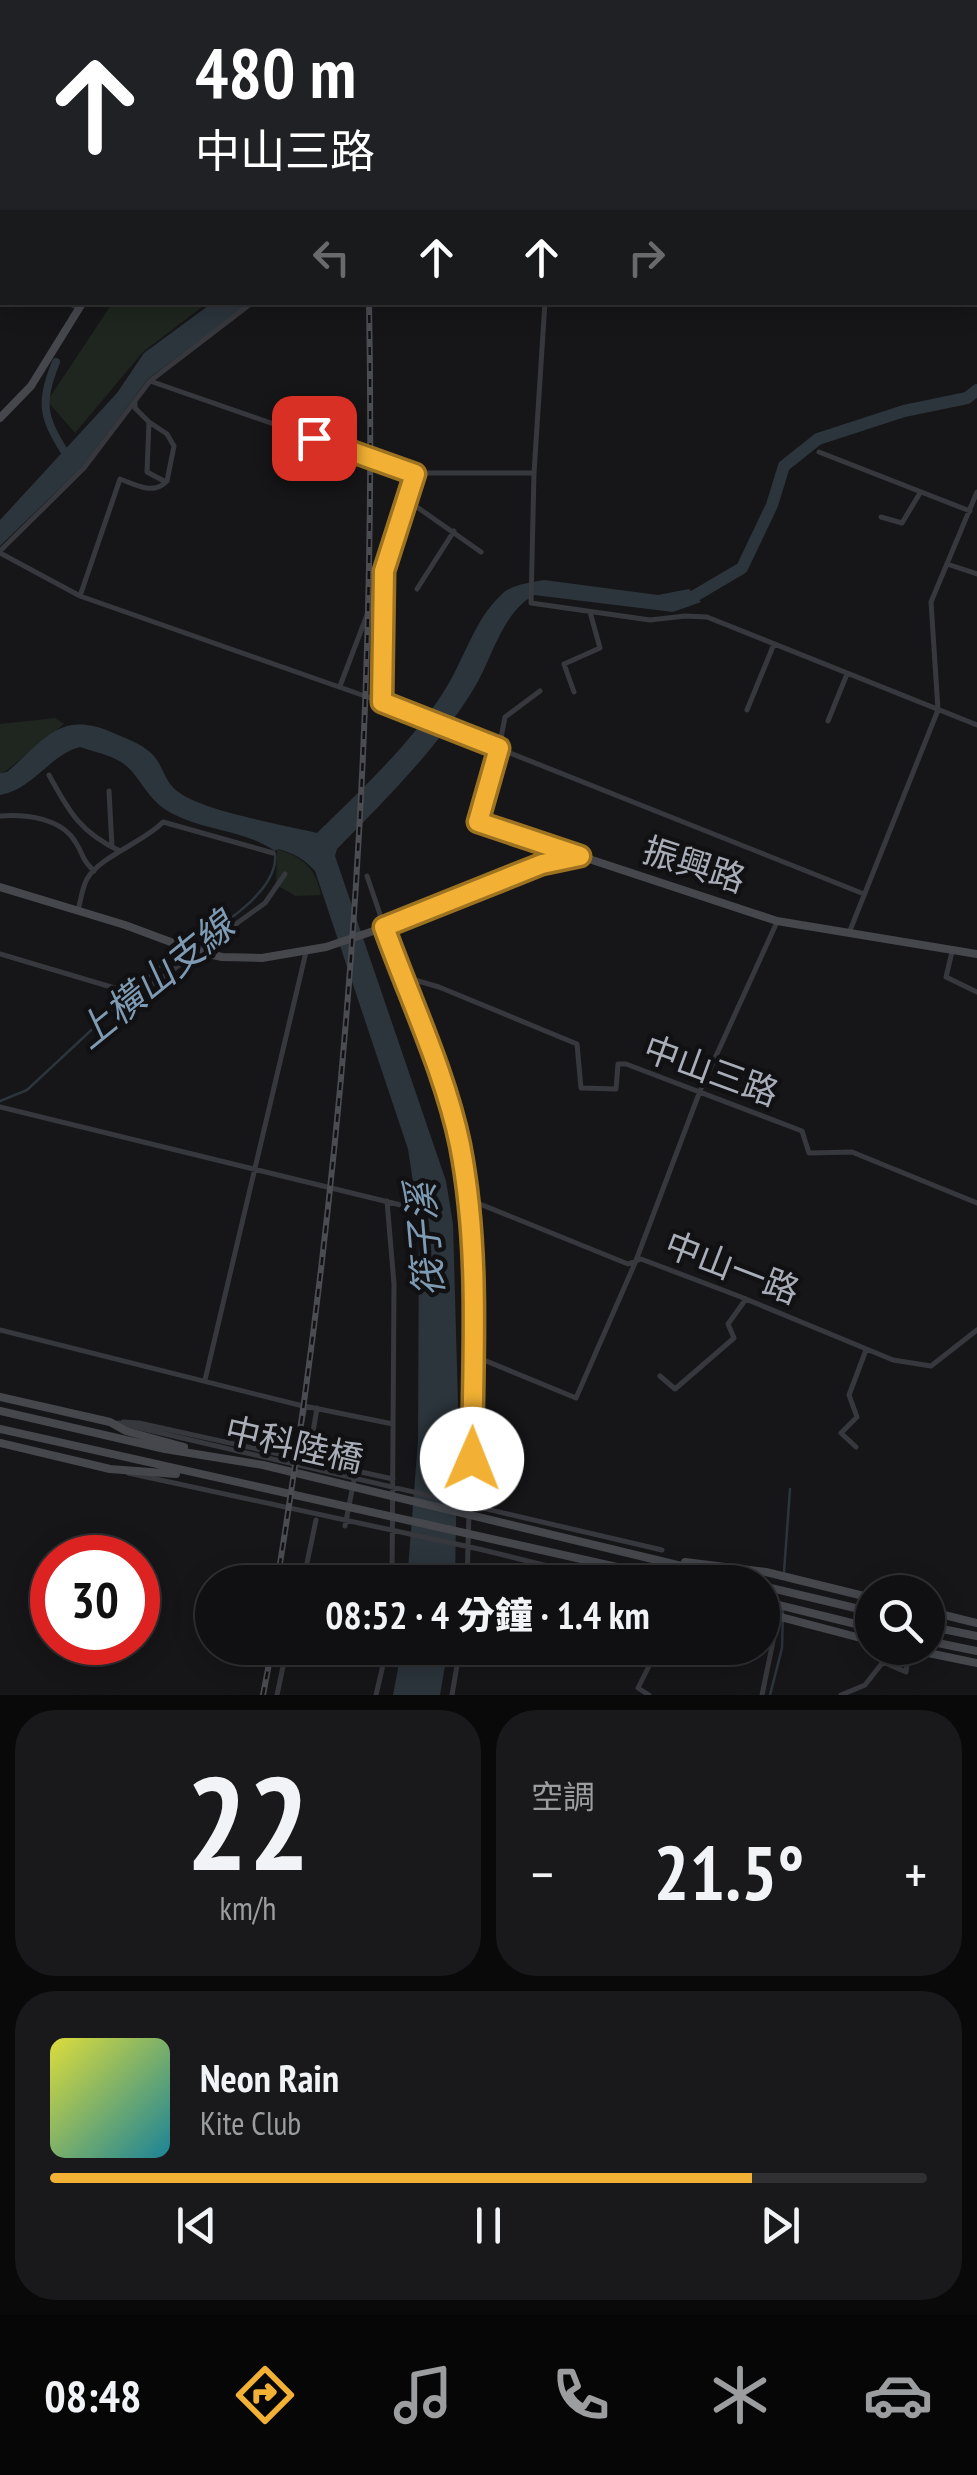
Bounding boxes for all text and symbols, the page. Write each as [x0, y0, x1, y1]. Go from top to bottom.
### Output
text: 480 m [195, 27, 356, 117]
icon: ahead [30, 40, 160, 170]
text: 中山三路 [195, 121, 375, 179]
icon: left [304, 230, 359, 285]
icon: ahead [409, 230, 464, 285]
icon: ahead [514, 230, 569, 285]
icon: right [619, 230, 674, 285]
pin [272, 396, 357, 481]
icon: arrive [287, 411, 342, 466]
street label: 振興路 [637, 826, 751, 902]
water label: 上橫山支線 [65, 897, 246, 1058]
street label: 中山三路 [638, 1025, 785, 1116]
water label: 筏子溪 [394, 1176, 453, 1299]
street label: 中山一路 [659, 1221, 806, 1314]
street label: 中科陸橋 [221, 1406, 368, 1482]
position arrow [420, 1407, 524, 1511]
speed limit sign: 30 [30, 1535, 160, 1665]
map controls [855, 1575, 945, 1665]
button: search [855, 1575, 945, 1665]
text: 08:52 · 4 分鐘 · 1.4 km [325, 1590, 650, 1639]
text: 22 [186, 1738, 310, 1906]
text: 空調 [531, 1775, 595, 1817]
text: 21.5° [654, 1824, 804, 1921]
text: − [531, 1838, 554, 1909]
text: + [904, 1838, 927, 1909]
text: km/h [220, 1887, 276, 1929]
text: Neon Rain [200, 2053, 339, 2102]
text: Kite Club [200, 2102, 301, 2144]
icon: previous [169, 2198, 224, 2253]
icon: pause [461, 2198, 516, 2253]
icon: next [753, 2198, 808, 2253]
icon: directions [230, 2360, 300, 2430]
icon: music [388, 2360, 458, 2430]
icon: phone [546, 2360, 616, 2430]
icon: climate [705, 2360, 775, 2430]
icon: car [863, 2360, 933, 2430]
text: 08:48 [44, 2366, 141, 2424]

